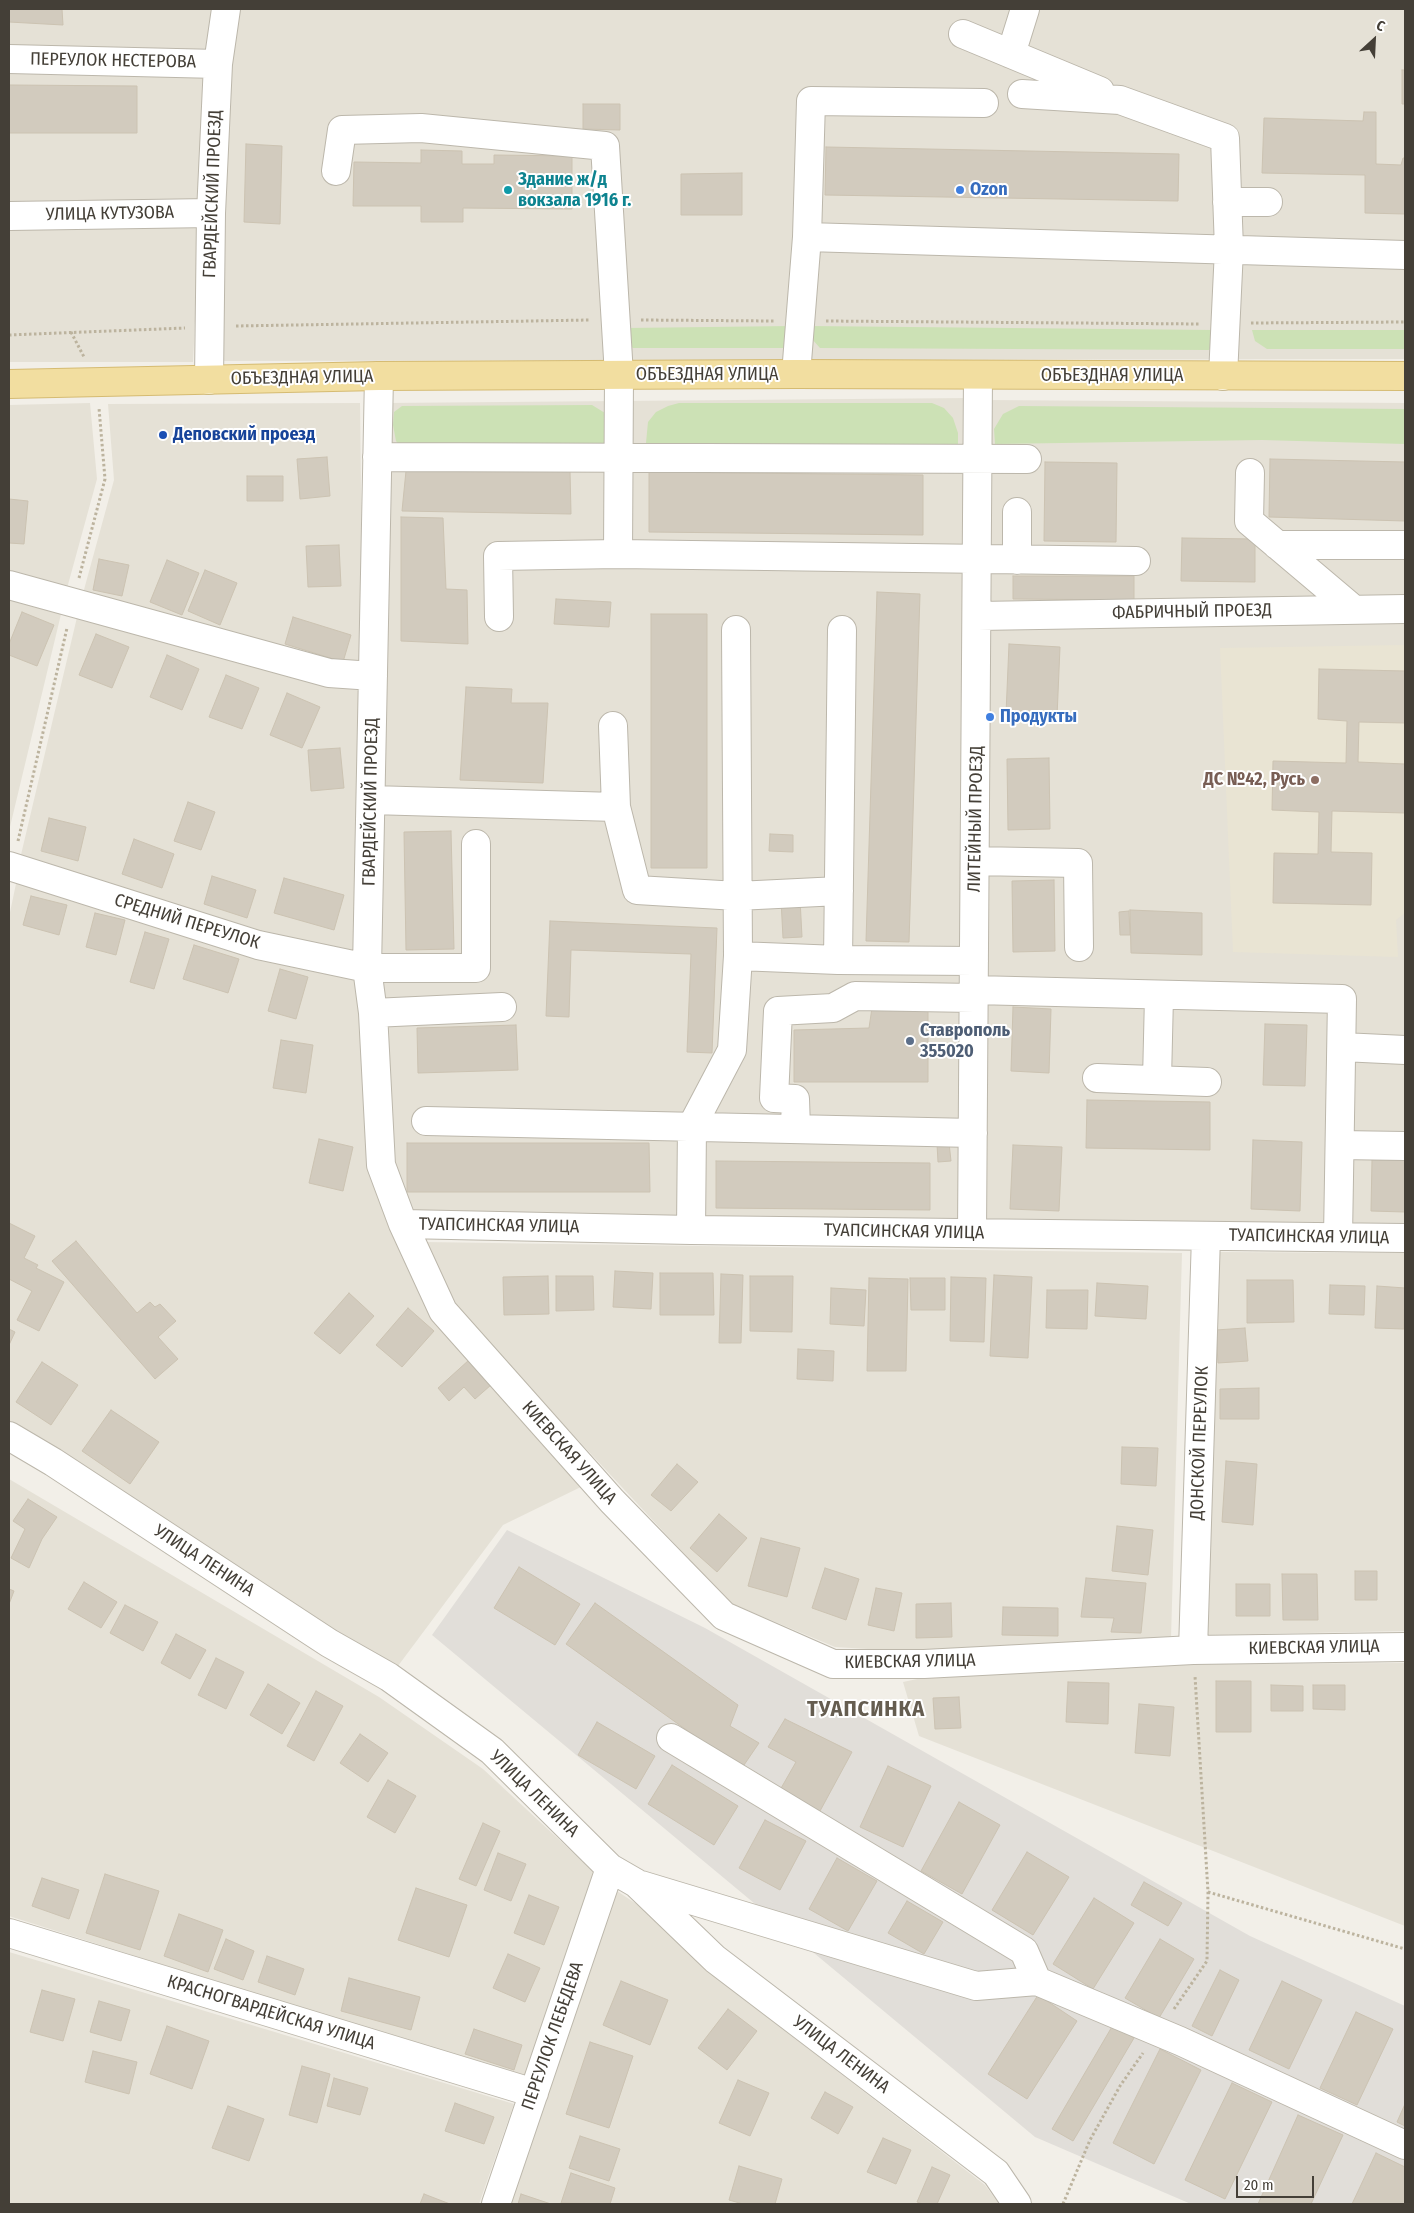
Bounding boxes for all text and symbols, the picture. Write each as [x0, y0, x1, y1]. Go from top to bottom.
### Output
north arrow [1349, 15, 1399, 65]
text: С [1374, 17, 1387, 35]
street label: ПЕРЕУЛОК НЕСТЕРОВА [30, 49, 196, 73]
street label: ГВАРДЕЙСКИЙ ПРОЕЗД [199, 109, 227, 279]
place label: Здание ж/д вокзала 1916 г. [518, 169, 631, 212]
place label: Ozon [970, 179, 1008, 201]
marker: Здание ж/д вокзала 1916 г. [502, 184, 514, 196]
marker: Ozon [954, 184, 966, 196]
street label: УЛИЦА КУТУЗОВА [46, 202, 174, 226]
street label: ОБЪЕЗДНАЯ УЛИЦА [636, 364, 778, 386]
street label: ОБЪЕЗДНАЯ УЛИЦА [1041, 365, 1183, 387]
street label: ОБЪЕЗДНАЯ УЛИЦА [230, 366, 374, 390]
place label: Деповский проезд [173, 424, 315, 446]
marker: Деповский проезд [157, 429, 169, 441]
street label: ФАБРИЧНЫЙ ПРОЕЗД [1112, 600, 1272, 624]
place label: Продукты [1000, 706, 1077, 728]
marker: Продукты [984, 711, 996, 723]
street label: ГВАРДЕЙСКИЙ ПРОЕЗД [359, 718, 383, 886]
street label: ЛИТЕЙНЫЙ ПРОЕЗД [964, 745, 988, 893]
place label: ДС №42, Русь [1203, 769, 1305, 791]
marker: ДС №42, Русь [1309, 774, 1321, 786]
street label: СРЕДНИЙ ПЕРЕУЛОК [112, 890, 262, 954]
place label: Ставрополь 355020 [920, 1020, 1010, 1062]
marker: Ставрополь 355020 [904, 1035, 916, 1047]
street label: ТУАПСИНСКАЯ УЛИЦА [419, 1214, 579, 1238]
street label: ТУАПСИНСКАЯ УЛИЦА [824, 1220, 984, 1244]
street label: ТУАПСИНСКАЯ УЛИЦА [1229, 1225, 1389, 1249]
street label: ДОНСКОЙ ПЕРЕУЛОК [1187, 1366, 1213, 1520]
street label: КИЕВСКАЯ УЛИЦА [517, 1397, 621, 1509]
street label: УЛИЦА ЛЕНИНА [150, 1520, 258, 1602]
street label: КИЕВСКАЯ УЛИЦА [1248, 1636, 1380, 1660]
street label: КИЕВСКАЯ УЛИЦА [844, 1650, 976, 1674]
district label: ТУАПСИНКА [806, 1697, 926, 1723]
street label: УЛИЦА ЛЕНИНА [485, 1746, 583, 1842]
street label: ПЕРЕУЛОК ЛЕБЕДЕВА [517, 1959, 589, 2113]
street label: КРАСНОГВАРДЕЙСКАЯ УЛИЦА [164, 1971, 378, 2055]
street label: УЛИЦА ЛЕНИНА [788, 2012, 894, 2098]
scale bar [1239, 2166, 1316, 2198]
text: 20 m [1244, 2176, 1274, 2194]

